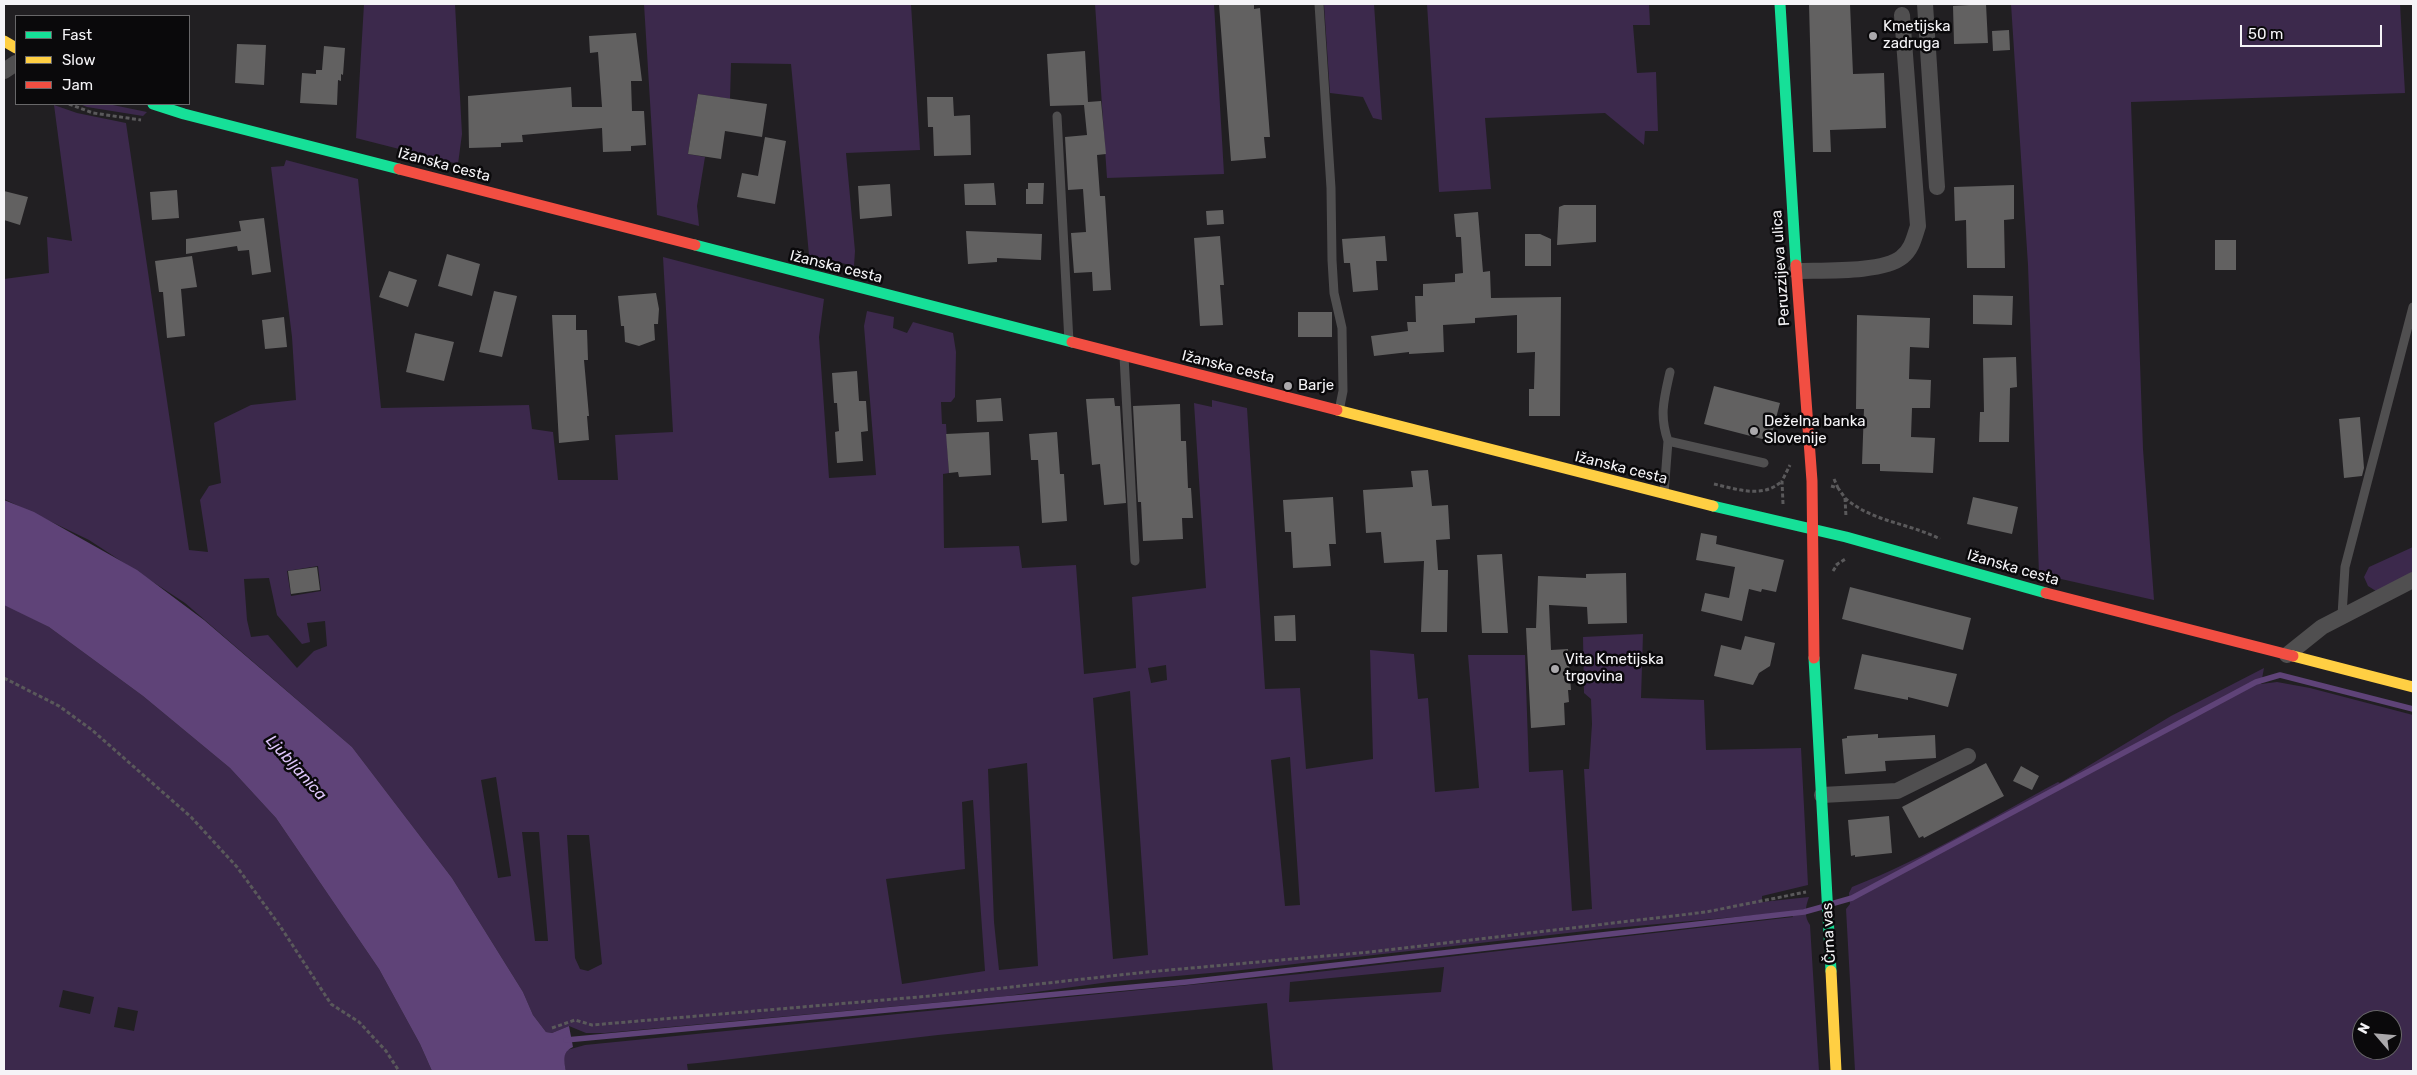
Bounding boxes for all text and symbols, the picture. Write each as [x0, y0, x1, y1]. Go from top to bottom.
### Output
legend [15, 15, 190, 105]
scale bar [2242, 15, 2384, 47]
place label: Kmetijska zadruga [1883, 18, 1951, 53]
text: 50 m [2248, 25, 2283, 43]
text: Fast [62, 26, 92, 44]
marker: Kmetijska zadruga [1867, 30, 1879, 42]
text: Slow [62, 51, 95, 69]
text: Jam [62, 76, 93, 94]
street label: Ižanska cesta [396, 144, 492, 186]
street label: Peruzzijeva ulica [1768, 209, 1794, 327]
street label: Ižanska cesta [788, 247, 884, 287]
street label: Ižanska cesta [1180, 347, 1276, 387]
place label: Barje [1298, 377, 1334, 395]
marker: Barje [1282, 380, 1294, 392]
place label: Deželna banka Slovenije [1764, 413, 1866, 448]
marker: Deželna banka Slovenije [1748, 425, 1760, 437]
street label: Ižanska cesta [1573, 448, 1669, 488]
street label: Ižanska cesta [1965, 546, 2061, 590]
place label: Vita Kmetijska trgovina [1565, 651, 1664, 686]
marker: Vita Kmetijska trgovina [1549, 663, 1561, 675]
water label: Ljubljanica [262, 731, 330, 805]
street label: Črna vas [1818, 902, 1840, 964]
north arrow [2352, 1010, 2402, 1060]
text: N [2354, 1020, 2374, 1037]

